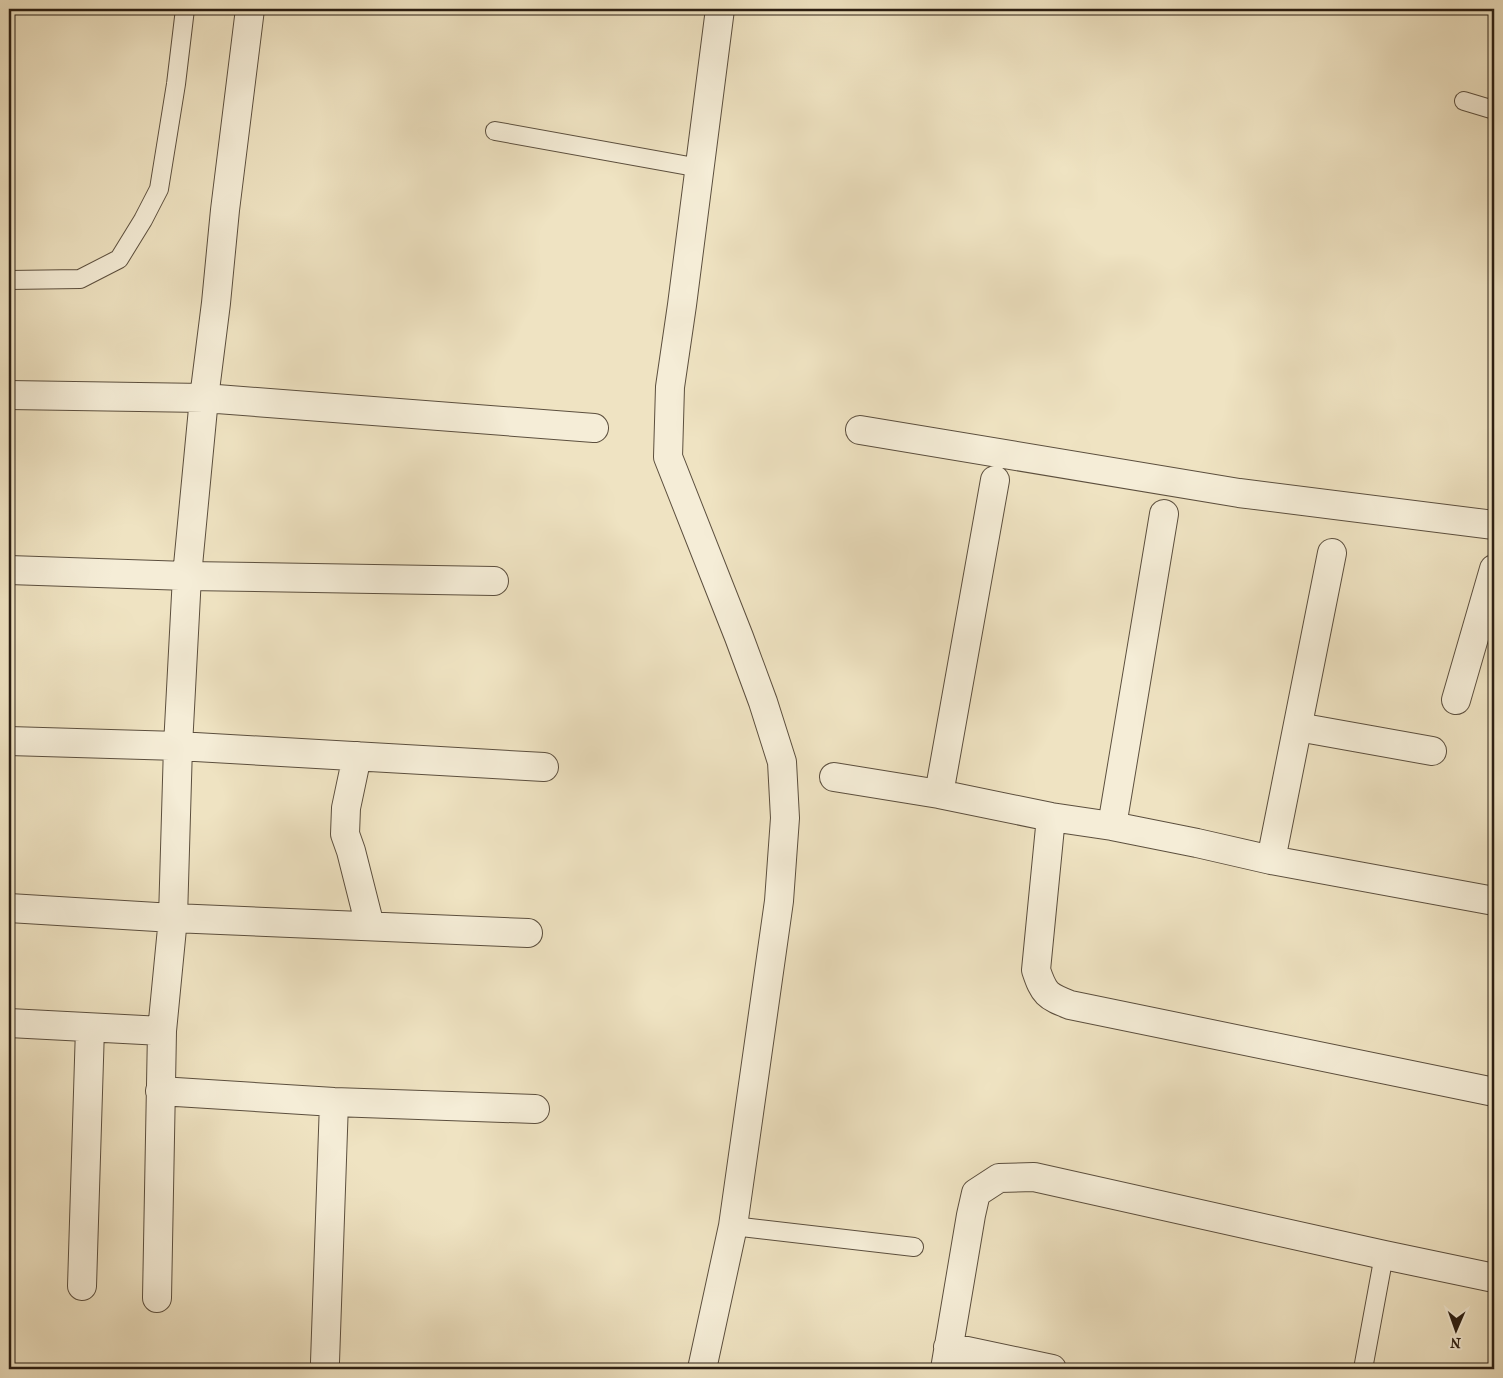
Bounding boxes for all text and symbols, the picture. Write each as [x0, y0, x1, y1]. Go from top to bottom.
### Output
north arrow [1430, 1306, 1480, 1356]
text: N [1450, 1334, 1461, 1351]

